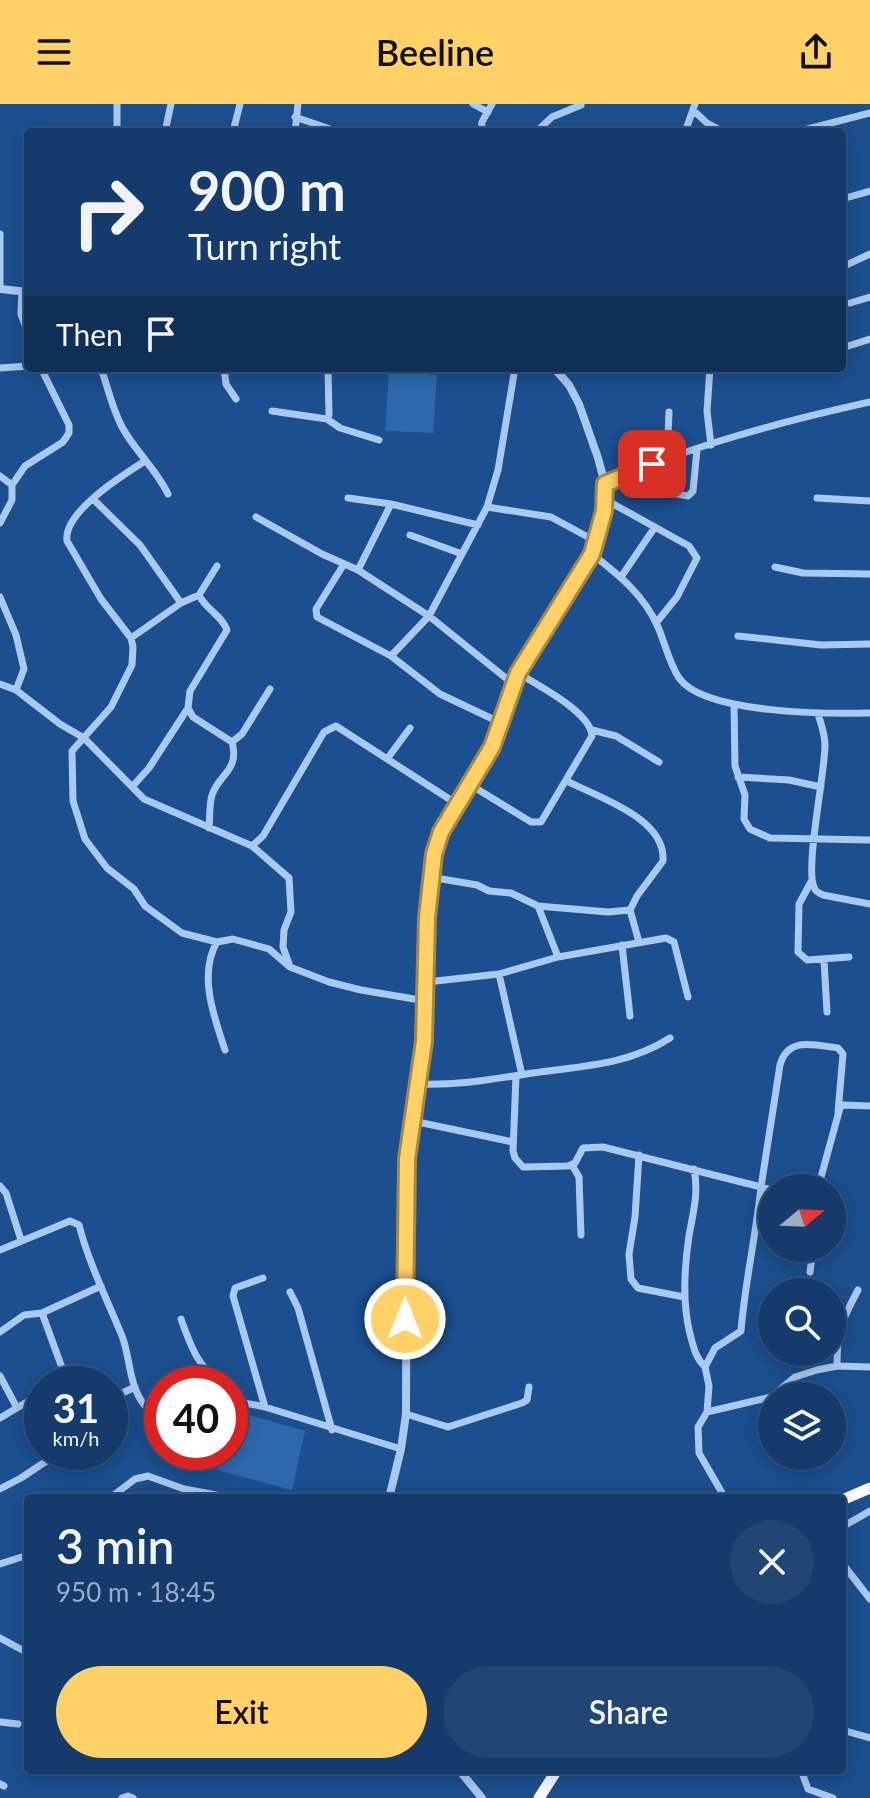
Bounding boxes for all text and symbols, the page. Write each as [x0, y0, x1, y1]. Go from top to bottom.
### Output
icon: menu [32, 30, 76, 74]
text: Beeline [376, 30, 494, 74]
icon: share [794, 30, 838, 74]
text: 900 m [188, 156, 346, 223]
icon: right [56, 160, 160, 264]
text: Turn right [188, 224, 341, 268]
icon: arrive [139, 312, 183, 356]
text: Then [56, 316, 123, 352]
pin [618, 430, 686, 498]
icon: arrive [630, 442, 674, 486]
north arrow [758, 1174, 846, 1262]
map controls [758, 1174, 846, 1470]
position arrow [363, 1277, 447, 1361]
button: search [758, 1278, 846, 1366]
speed limit sign: 40 [144, 1366, 248, 1470]
button: layers [758, 1382, 846, 1470]
text: 31 [53, 1384, 99, 1432]
text: km/h [53, 1426, 99, 1450]
text: 3 min [56, 1517, 174, 1574]
button: close [730, 1520, 814, 1604]
text: 950 m · 18:45 [56, 1576, 216, 1608]
button: Exit [56, 1666, 427, 1758]
button: Share [443, 1666, 814, 1758]

